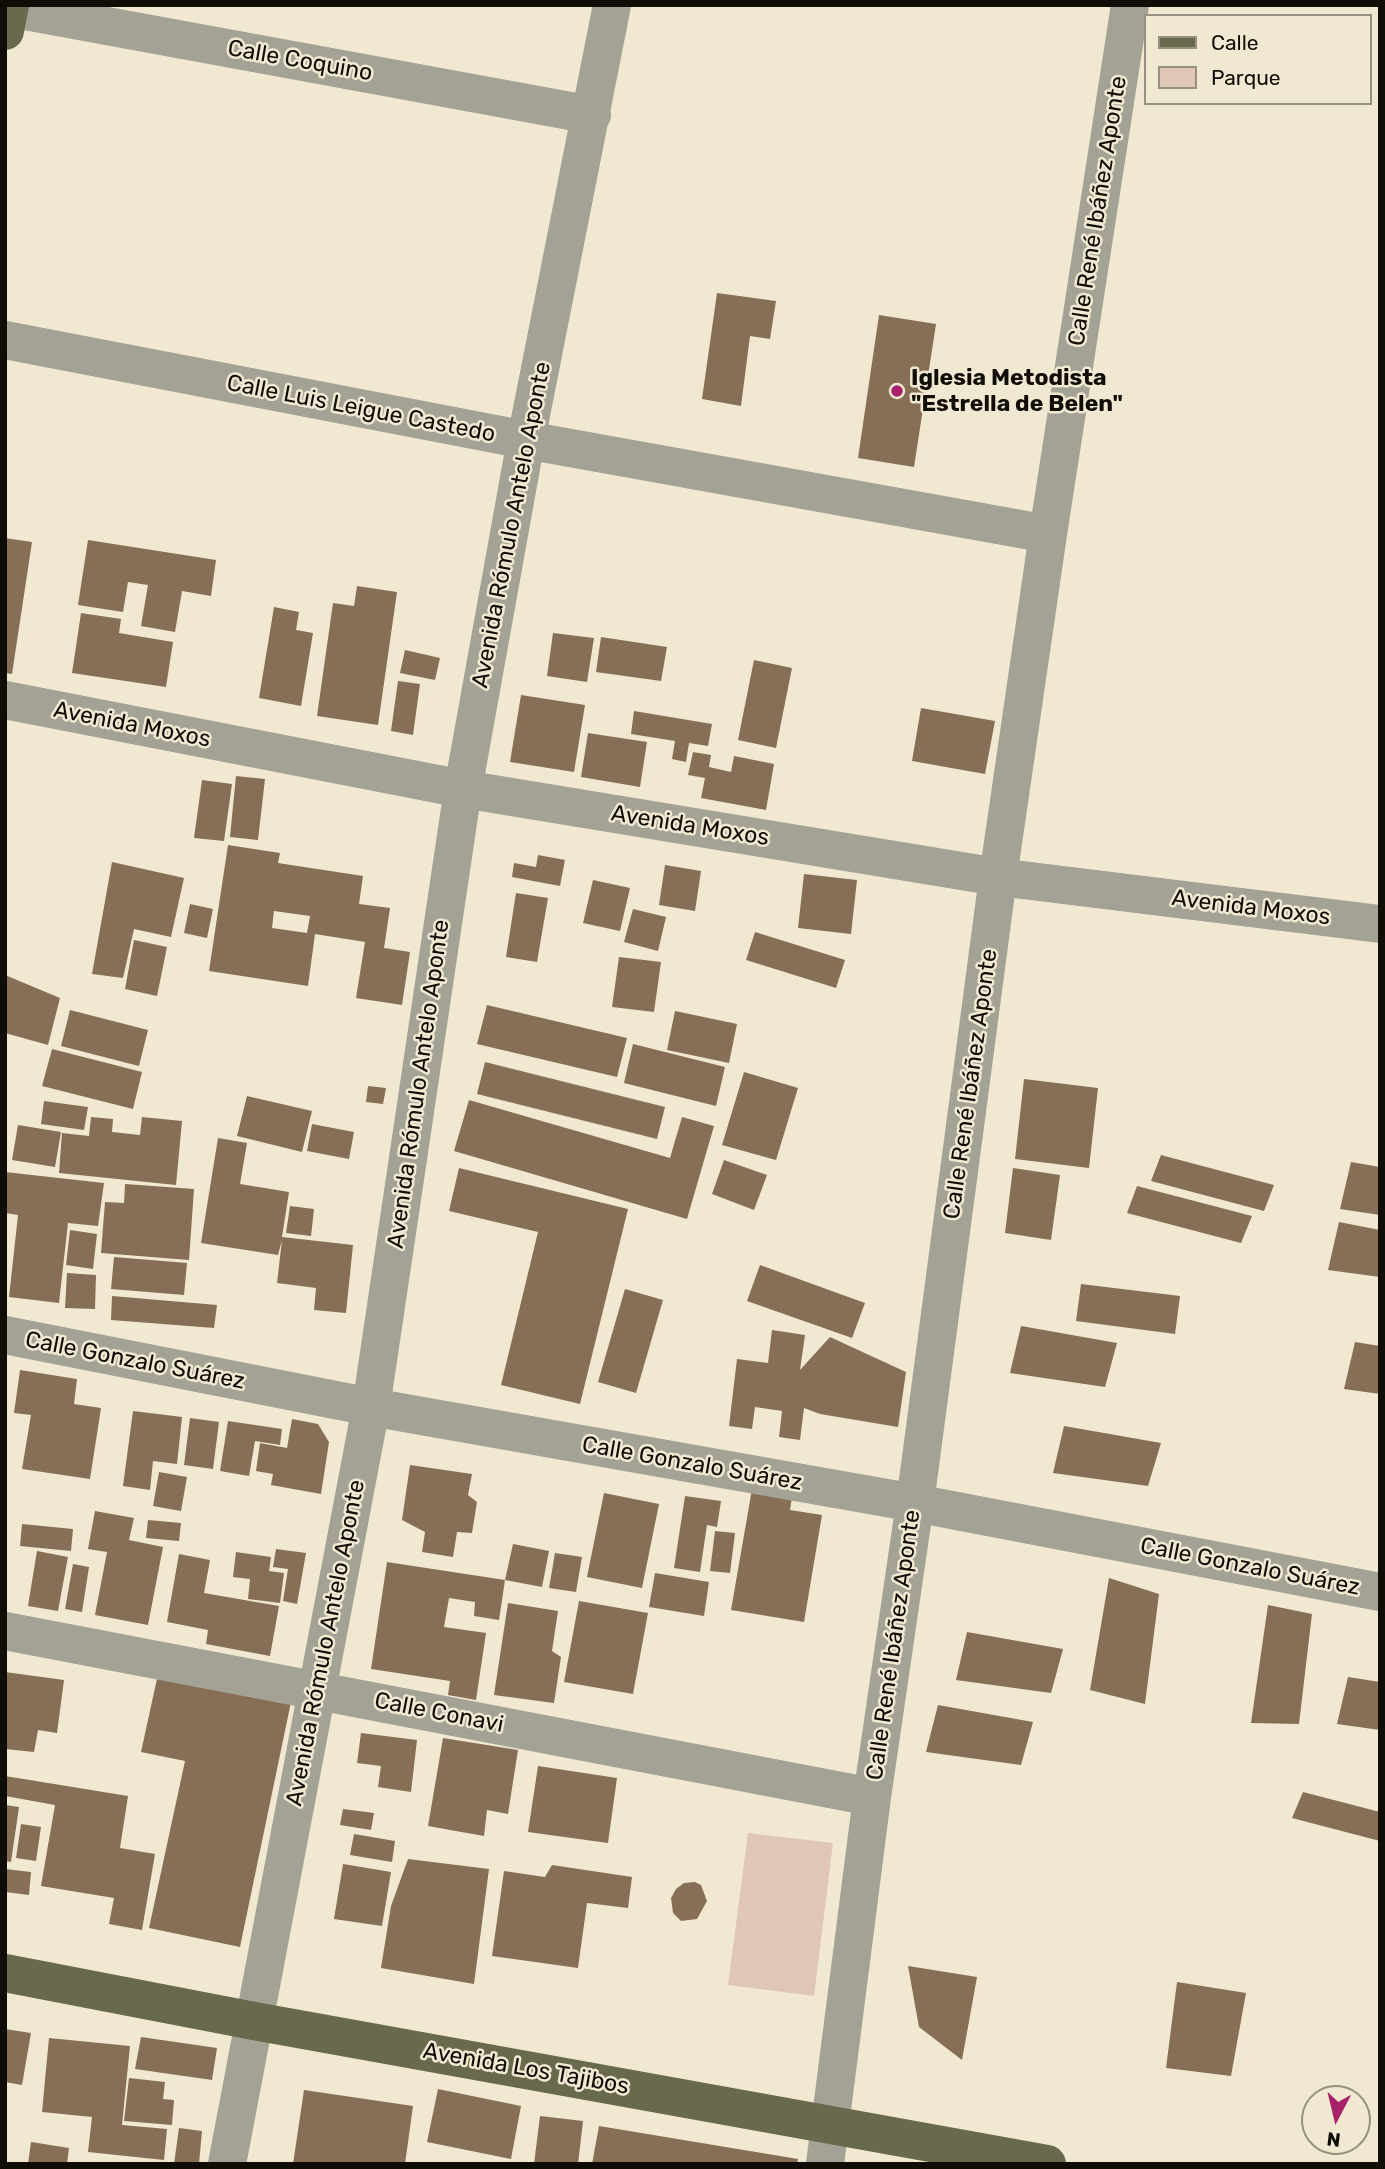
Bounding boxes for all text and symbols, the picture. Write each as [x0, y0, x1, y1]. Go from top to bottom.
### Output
legend [1144, 14, 1371, 105]
text: Calle [1211, 30, 1259, 55]
street label: Calle Coquino [225, 35, 375, 87]
text: Parque [1211, 65, 1281, 90]
street label: Calle René Ibáñez Aponte [1063, 74, 1133, 348]
street label: Avenida Rómulo Antelo Aponte [467, 360, 557, 690]
place label: Iglesia Metodista "Estrella de Belen" [911, 364, 1123, 418]
street label: Calle Luis Leigue Castedo [224, 369, 498, 449]
marker: Iglesia Metodista "Estrella de Belen" [889, 383, 905, 399]
street label: Avenida Moxos [51, 696, 213, 754]
street label: Avenida Moxos [609, 800, 771, 852]
street label: Avenida Moxos [1170, 885, 1332, 931]
street label: Avenida Rómulo Antelo Aponte [382, 918, 456, 1250]
street label: Calle René Ibáñez Aponte [938, 947, 1004, 1221]
street label: Calle Gonzalo Suárez [23, 1326, 247, 1396]
street label: Calle Gonzalo Suárez [580, 1431, 804, 1497]
street label: Avenida Rómulo Antelo Aponte [281, 1478, 371, 1808]
street label: Calle René Ibáñez Aponte [861, 1508, 927, 1782]
street label: Calle Gonzalo Suárez [1138, 1532, 1362, 1602]
street label: Calle Conavi [372, 1687, 506, 1739]
street label: Avenida Los Tajibos [421, 2037, 631, 2101]
north arrow [1301, 2085, 1371, 2155]
text: N [1325, 2127, 1342, 2152]

